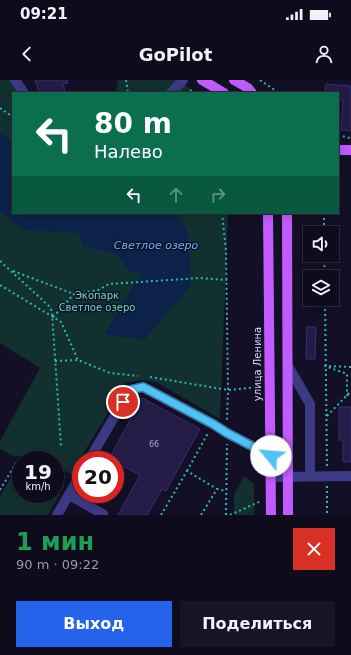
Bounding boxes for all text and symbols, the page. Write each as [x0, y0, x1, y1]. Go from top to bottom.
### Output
text: 09:21 [20, 5, 68, 23]
icon: back [16, 43, 38, 65]
icon: person [313, 43, 335, 65]
text: GoPilot [139, 44, 212, 65]
text: 80 m [94, 107, 172, 140]
icon: left [28, 108, 80, 160]
text: Налево [94, 141, 163, 162]
icon: left [123, 184, 145, 206]
icon: ahead [165, 184, 187, 206]
icon: right [207, 184, 229, 206]
map controls [303, 226, 339, 306]
button: sound [303, 226, 339, 262]
water label: Светлое озеро [114, 239, 198, 252]
button: layers [303, 270, 339, 306]
park label: Экопарк Светлое озеро [59, 290, 135, 313]
street label: улица Ленина [252, 327, 263, 401]
pin [106, 385, 140, 419]
icon: arrive [112, 391, 134, 413]
position arrow [250, 435, 292, 477]
house number: 66 [149, 440, 159, 449]
speed limit sign: 20 [72, 451, 124, 503]
text: 19 [24, 460, 52, 484]
text: km/h [25, 481, 51, 492]
text: 1 мин [16, 528, 94, 556]
button: close [293, 528, 335, 570]
text: 90 m · 09:22 [16, 557, 99, 572]
button: Выход [16, 601, 172, 647]
button: Поделиться [180, 601, 335, 647]

